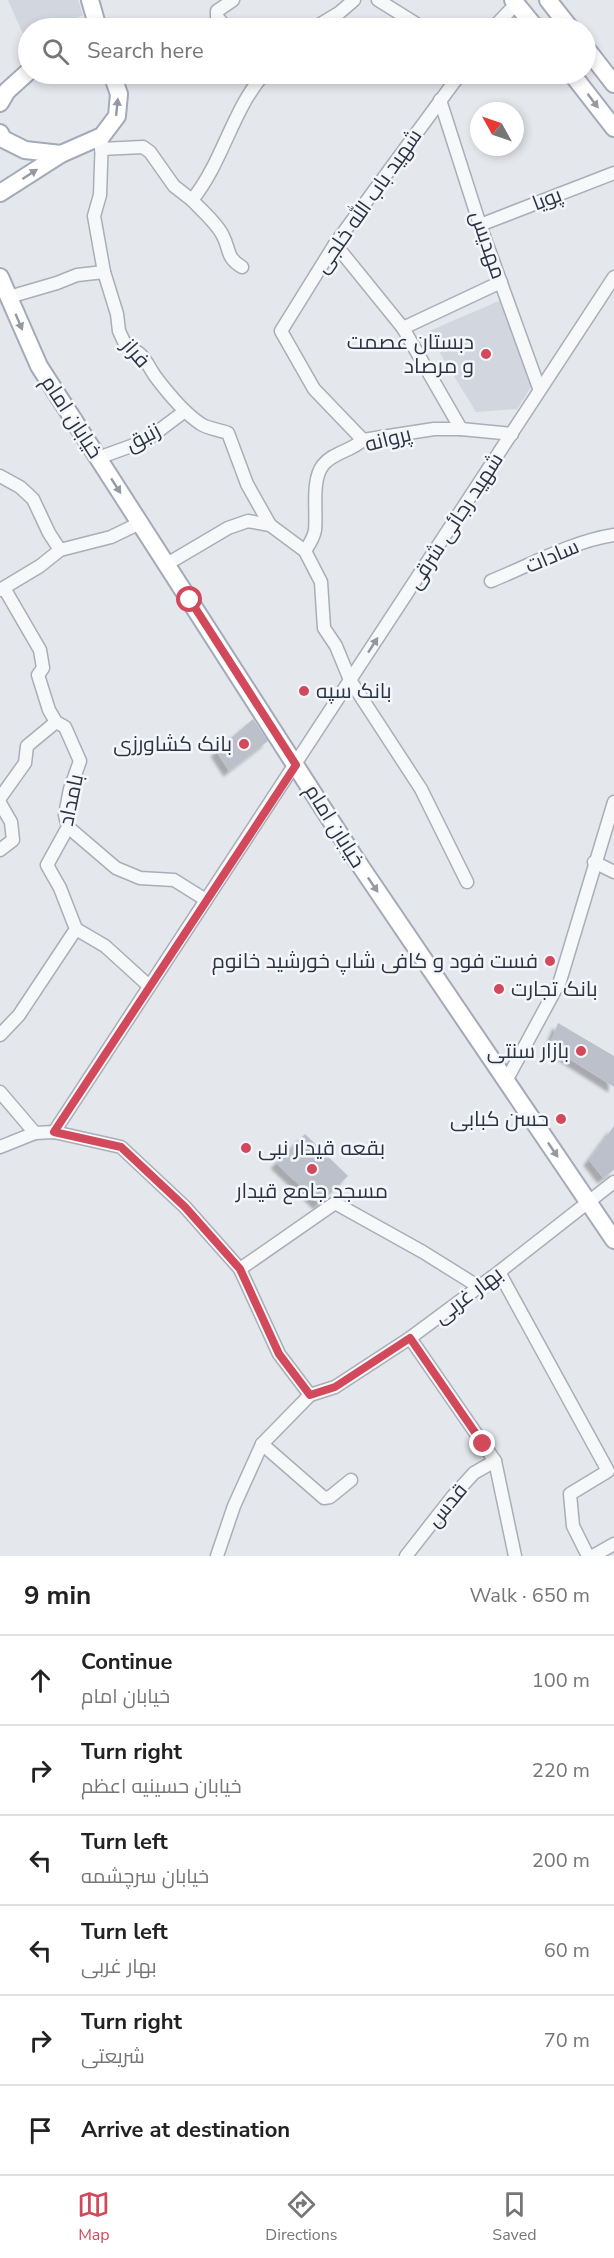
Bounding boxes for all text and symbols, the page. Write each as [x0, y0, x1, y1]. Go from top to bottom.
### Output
search box [18, 18, 596, 84]
icon: search [39, 35, 72, 68]
text: Search here [87, 36, 204, 66]
one-way arrow [587, 92, 599, 108]
one-way arrow [113, 97, 122, 116]
north arrow [470, 102, 524, 156]
street label: شهید باب الله خلجی [308, 123, 428, 279]
one-way arrow [22, 168, 39, 179]
street label: پویا [528, 180, 566, 217]
street label: مهدیس [463, 207, 513, 283]
one-way arrow [15, 313, 24, 330]
place label: دبستان عصمت و مرصاد [347, 328, 474, 380]
street label: فراز [115, 332, 156, 374]
marker: دبستان عصمت و مرصاد [479, 347, 493, 361]
street label: خیابان امام [35, 370, 109, 464]
street label: زنبق [120, 416, 166, 458]
street label: پروانه [362, 420, 414, 458]
street label: شهید رجائی شرقی [400, 447, 510, 595]
one-way arrow [110, 478, 121, 494]
street label: سادات [521, 532, 583, 580]
route start [176, 586, 202, 612]
one-way arrow [368, 637, 379, 653]
place label: بانک سپه [316, 677, 392, 705]
marker: بانک سپه [297, 684, 311, 698]
place label: بانک کشاورزی [113, 730, 232, 758]
marker: بانک کشاورزی [237, 737, 251, 751]
street label: بامداد [52, 772, 90, 828]
street label: خیابان امام [298, 779, 372, 873]
one-way arrow [367, 876, 379, 892]
place label: فست فود و کافی شاپ خورشید خانوم [212, 947, 538, 975]
marker: فست فود و کافی شاپ خورشید خانوم [543, 954, 557, 968]
place label: بانک تجارت [511, 975, 598, 1003]
marker: بانک تجارت [492, 982, 506, 996]
place label: بازار سنتی [487, 1037, 569, 1065]
marker: بازار سنتی [574, 1044, 588, 1058]
place label: حسن کبابی [450, 1105, 549, 1133]
marker: حسن کبابی [554, 1112, 568, 1126]
place label: بقعه قیدار نبی [258, 1134, 385, 1162]
marker: بقعه قیدار نبی [239, 1141, 253, 1155]
one-way arrow [547, 1142, 558, 1158]
marker: مسجد جامع قیدار [305, 1162, 319, 1176]
place label: مسجد جامع قیدار [235, 1177, 388, 1205]
street label: بهار غربی [428, 1260, 508, 1330]
route end [469, 1430, 495, 1456]
street label: قدس [420, 1477, 474, 1533]
text: 9 min [24, 1578, 91, 1613]
text: Walk · 650 m [470, 1582, 590, 1609]
text: Continue [81, 1647, 172, 1677]
icon: ahead [24, 1664, 57, 1697]
text: 100 m [532, 1667, 590, 1694]
text: خیابان امام [81, 1683, 170, 1710]
text: Turn right [81, 1737, 182, 1767]
icon: right [24, 1754, 57, 1787]
text: 220 m [532, 1757, 590, 1784]
text: خیابان حسینیه اعظم [81, 1773, 242, 1800]
text: Turn left [81, 1827, 168, 1857]
icon: left [24, 1844, 57, 1877]
text: 200 m [532, 1847, 590, 1874]
text: خیابان سرچشمه [81, 1863, 209, 1890]
text: Turn left [81, 1917, 168, 1947]
icon: left [24, 1934, 57, 1967]
text: 60 m [544, 1937, 590, 1964]
text: بهار غربی [81, 1953, 157, 1980]
text: Turn right [81, 2007, 182, 2037]
icon: right [24, 2024, 57, 2057]
text: 70 m [544, 2027, 590, 2054]
text: شریعتی [81, 2043, 145, 2070]
icon: arrive [24, 2114, 57, 2147]
text: Arrive at destination [81, 2115, 290, 2145]
tab: Map [77, 2188, 110, 2246]
tab: Directions [265, 2188, 337, 2246]
tab: Saved [492, 2188, 537, 2246]

